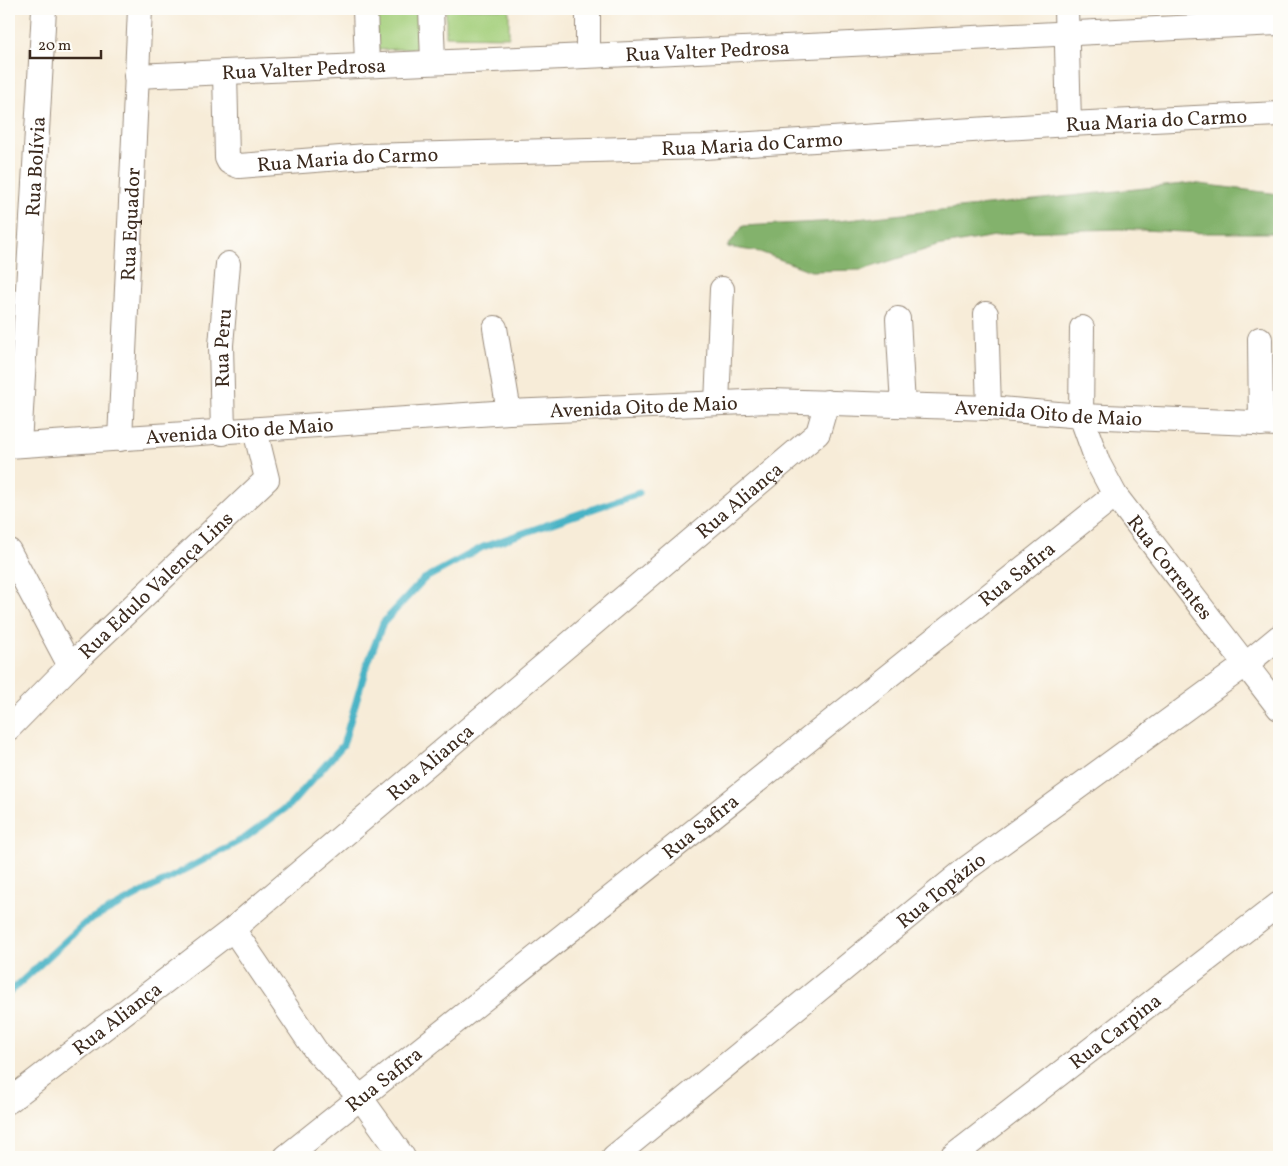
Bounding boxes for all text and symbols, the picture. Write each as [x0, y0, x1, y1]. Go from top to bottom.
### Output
scale bar [30, 28, 101, 60]
street label: Rua Valter Pedrosa [625, 35, 790, 70]
text: 20 m [38, 36, 71, 57]
street label: Rua Valter Pedrosa [221, 53, 387, 88]
street label: Rua Maria do Carmo [1065, 104, 1248, 140]
street label: Rua Bolívia [20, 116, 54, 218]
street label: Rua Maria do Carmo [661, 126, 844, 164]
street label: Rua Maria do Carmo [256, 142, 439, 181]
street label: Rua Equador [115, 167, 149, 282]
street label: Rua Peru [209, 307, 240, 388]
street label: Avenida Oito de Maio [549, 390, 738, 426]
street label: Avenida Oito de Maio [954, 395, 1143, 434]
street label: Avenida Oito de Maio [145, 412, 334, 453]
street label: Rua Aliança [691, 456, 790, 546]
street label: Rua Edulo Valença Lins [74, 506, 240, 666]
street label: Rua Correntes [1119, 510, 1218, 627]
street label: Rua Safira [974, 536, 1062, 614]
street label: Rua Aliança [382, 718, 481, 808]
street label: Rua Safira [657, 789, 746, 867]
street label: Rua Topázio [891, 847, 992, 936]
street label: Rua Aliança [68, 976, 169, 1063]
street label: Rua Carpina [1064, 988, 1168, 1077]
street label: Rua Safira [341, 1041, 429, 1120]

